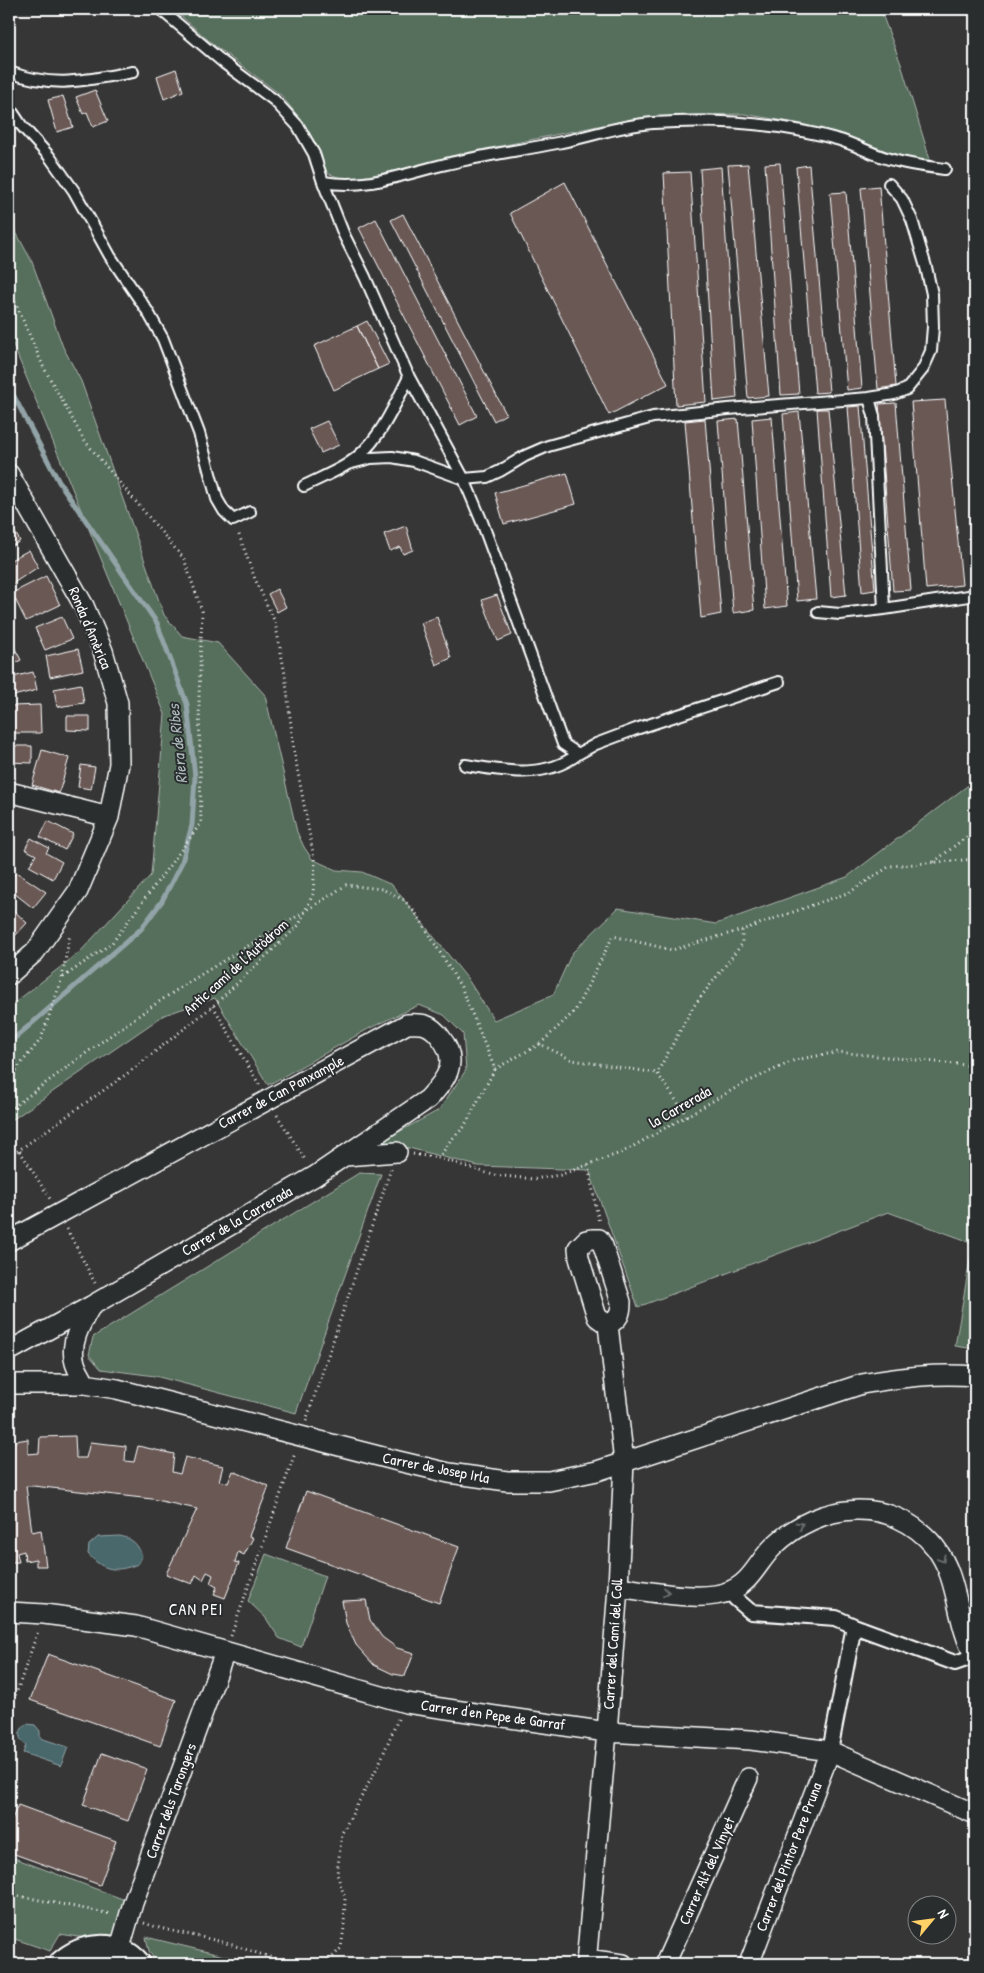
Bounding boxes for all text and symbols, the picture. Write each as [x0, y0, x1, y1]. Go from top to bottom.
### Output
street label: Ronda d'Amèrica [64, 583, 117, 672]
water label: Riera de Ribes [162, 701, 192, 785]
street label: Antic camí de l'Autòdrom [179, 914, 293, 1020]
street label: Carrer de Can Panxample [214, 1050, 347, 1134]
street label: la Carrerada [645, 1080, 715, 1133]
street label: Carrer de la Carrerada [178, 1180, 296, 1261]
street label: Carrer de Josep Irla [381, 1447, 491, 1488]
one-way arrow [795, 1522, 804, 1532]
one-way arrow [936, 1554, 946, 1563]
street label: Carrer del Camí del Coll [597, 1577, 628, 1710]
one-way arrow [662, 1587, 670, 1598]
district label: CAN PEI [169, 1598, 223, 1620]
street label: Carrer d'en Pepe de Garraf [420, 1694, 567, 1735]
street label: Carrer dels Tarongers [140, 1740, 201, 1862]
street label: Carrer del Pintor Pere Pruna [750, 1779, 827, 1934]
street label: Carrer Alt del Vinyet [673, 1813, 740, 1928]
north arrow [906, 1896, 956, 1946]
text: N [934, 1906, 954, 1922]

